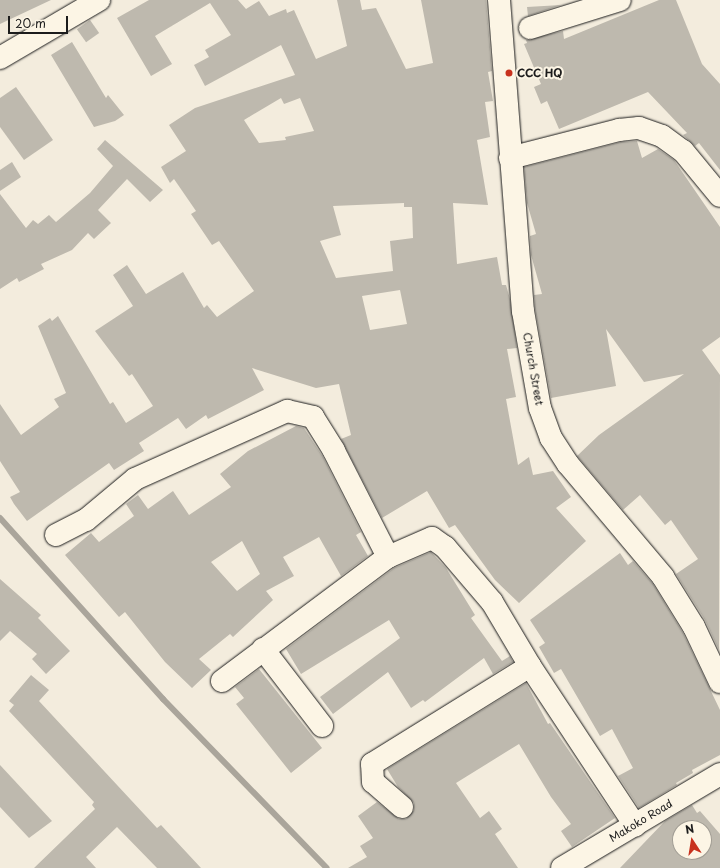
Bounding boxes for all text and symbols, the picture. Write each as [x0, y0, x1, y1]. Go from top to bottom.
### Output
scale bar [10, 8, 70, 34]
text: 20 m [15, 14, 46, 32]
place label: CCC HQ [517, 66, 563, 80]
marker: CCC HQ [504, 68, 514, 78]
street label: Church Street [520, 331, 546, 407]
street label: Makoko Road [607, 797, 675, 845]
north arrow [672, 820, 712, 860]
text: N [684, 820, 696, 838]

